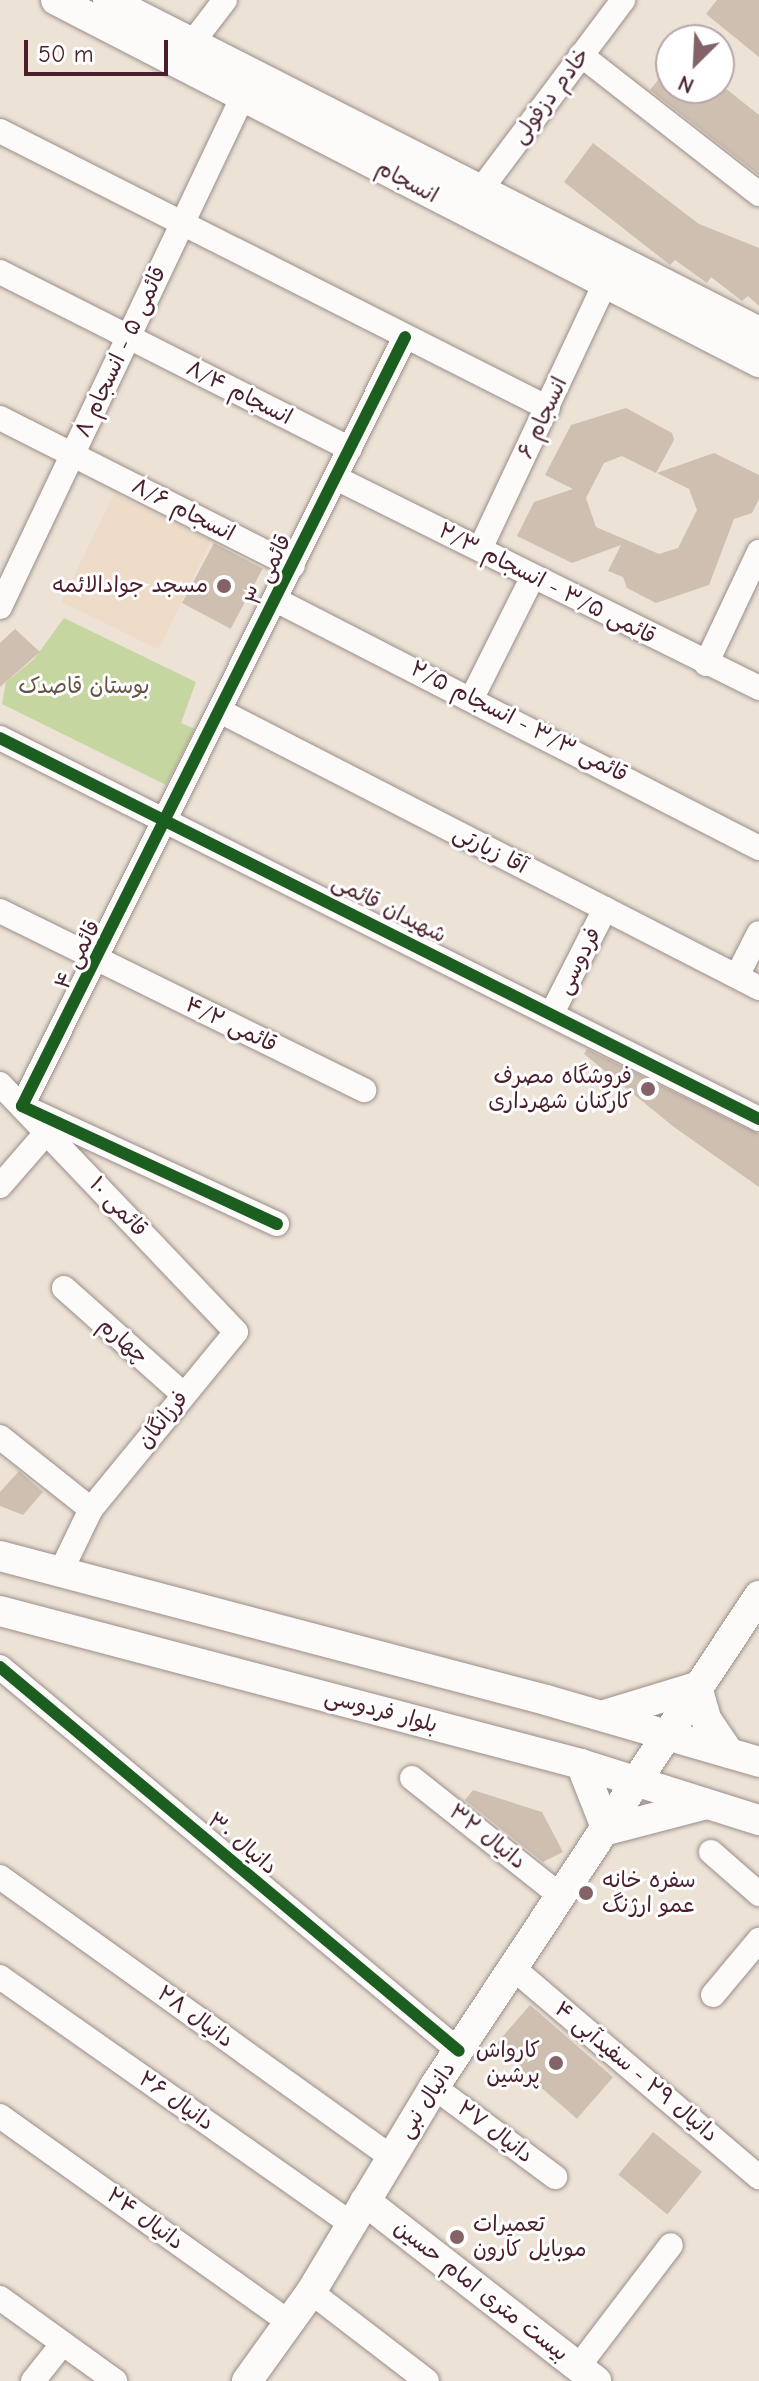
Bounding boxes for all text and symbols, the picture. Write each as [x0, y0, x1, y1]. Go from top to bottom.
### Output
scale bar [28, 24, 172, 74]
north arrow [655, 24, 735, 104]
text: 50 m [38, 40, 94, 68]
street label: خادم دزفولی [506, 43, 596, 149]
text: N [674, 69, 698, 99]
street label: انسجام [371, 155, 443, 209]
street label: قائمی ۵ - انسجام ۸ [70, 262, 172, 442]
street label: انسجام ۸/۴ [182, 355, 296, 431]
street label: انسجام ۶ [513, 373, 573, 463]
street label: انسجام ۸/۶ [127, 473, 239, 547]
street label: قائمی ۳/۵ - انسجام ۲/۳ [434, 518, 660, 650]
street label: قائمی ۳ [241, 530, 297, 610]
place label: مسجد جوادالائمه [52, 573, 208, 599]
marker: مسجد جوادالائمه [215, 577, 233, 595]
street label: قائمی ۳/۳ - انسجام ۲/۵ [406, 656, 632, 788]
park label: بوستان قاصدک [18, 674, 150, 700]
street label: آقا زیارتی [449, 820, 531, 880]
street label: شهیدان قائمی [327, 869, 451, 949]
street label: قائمی ۴ [49, 916, 107, 994]
street label: فردوسی [551, 923, 607, 999]
street label: قائمی ۴/۲ [181, 991, 281, 1059]
place label: فروشگاه مصرف کارکنان شهرداری [488, 1063, 632, 1114]
marker: فروشگاه مصرف کارکنان شهرداری [639, 1080, 657, 1098]
street label: قائمی ۱۰ [83, 1171, 153, 1243]
street label: چهارم [92, 1312, 154, 1370]
street label: فرزانگان [132, 1386, 194, 1454]
street label: بلوار فردوسی [322, 1683, 440, 1739]
street label: دانیال ۳۲ [443, 1799, 531, 1875]
street label: دانیال ۳۰ [202, 1807, 282, 1881]
place label: سفره خانه عمو ارژنگ [602, 1867, 696, 1918]
marker: سفره خانه عمو ارژنگ [577, 1884, 595, 1902]
street label: دانیال ۲۸ [152, 1981, 238, 2053]
street label: دانیال ۲۹ - سفیدآبی ۴ [549, 1996, 723, 2148]
place label: کارواش پرشین [476, 2037, 540, 2088]
marker: کارواش پرشین [547, 2054, 565, 2072]
street label: دانیال نبی [393, 2057, 461, 2143]
street label: دانیال ۲۶ [133, 2066, 219, 2136]
street label: دانیال ۲۷ [452, 2095, 538, 2169]
street label: دانیال ۲۴ [101, 2182, 189, 2256]
place label: تعمیرات موبایل کارون [473, 2211, 587, 2262]
street label: بیست متری امام حسین [389, 2215, 573, 2367]
marker: تعمیرات موبایل کارون [448, 2228, 466, 2246]

